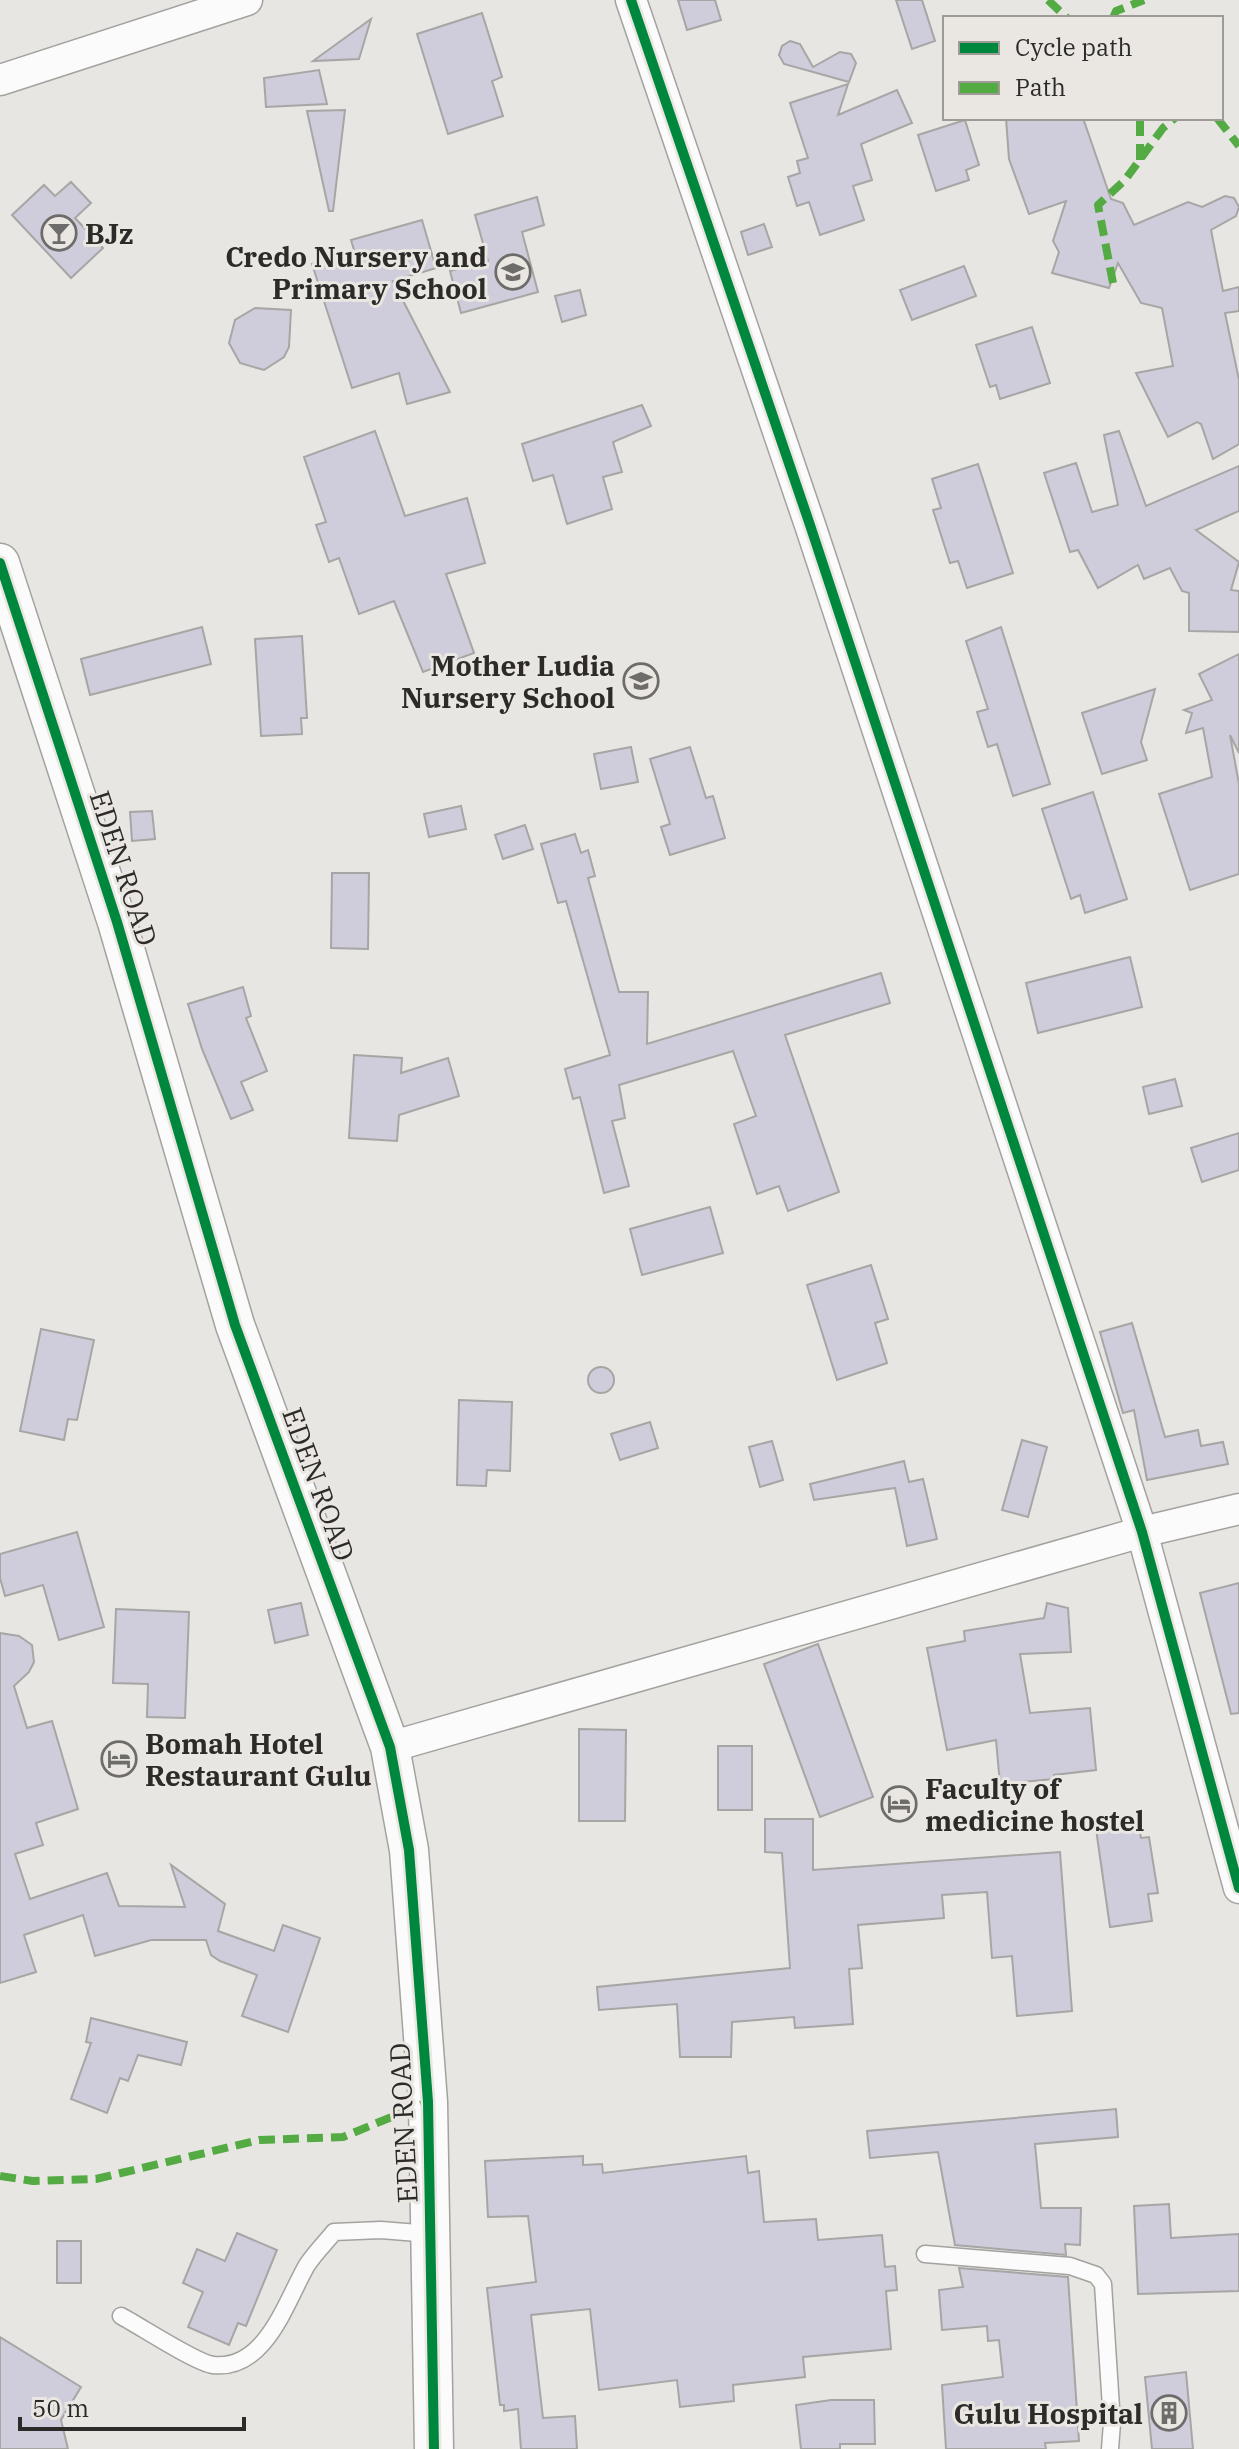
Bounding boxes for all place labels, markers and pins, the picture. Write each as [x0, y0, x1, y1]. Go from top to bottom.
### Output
bar icon: BJz [40, 214, 78, 252]
place label: BJz [85, 215, 134, 252]
place label: Credo Nursery and Primary School [225, 238, 487, 307]
school or university icon: Credo Nursery and Primary School [494, 253, 532, 291]
place label: Mother Ludia Nursery School [401, 647, 615, 716]
school or university icon: Mother Ludia Nursery School [622, 662, 660, 700]
place label: Bomah Hotel Restaurant Gulu [145, 1725, 372, 1794]
hotel icon: Bomah Hotel Restaurant Gulu [100, 1740, 138, 1778]
place label: Faculty of medicine hostel [925, 1770, 1145, 1839]
hotel icon: Faculty of medicine hostel [880, 1785, 918, 1823]
building icon: Gulu Hospital [1150, 2394, 1188, 2432]
place label: Gulu Hospital [954, 2395, 1143, 2432]

